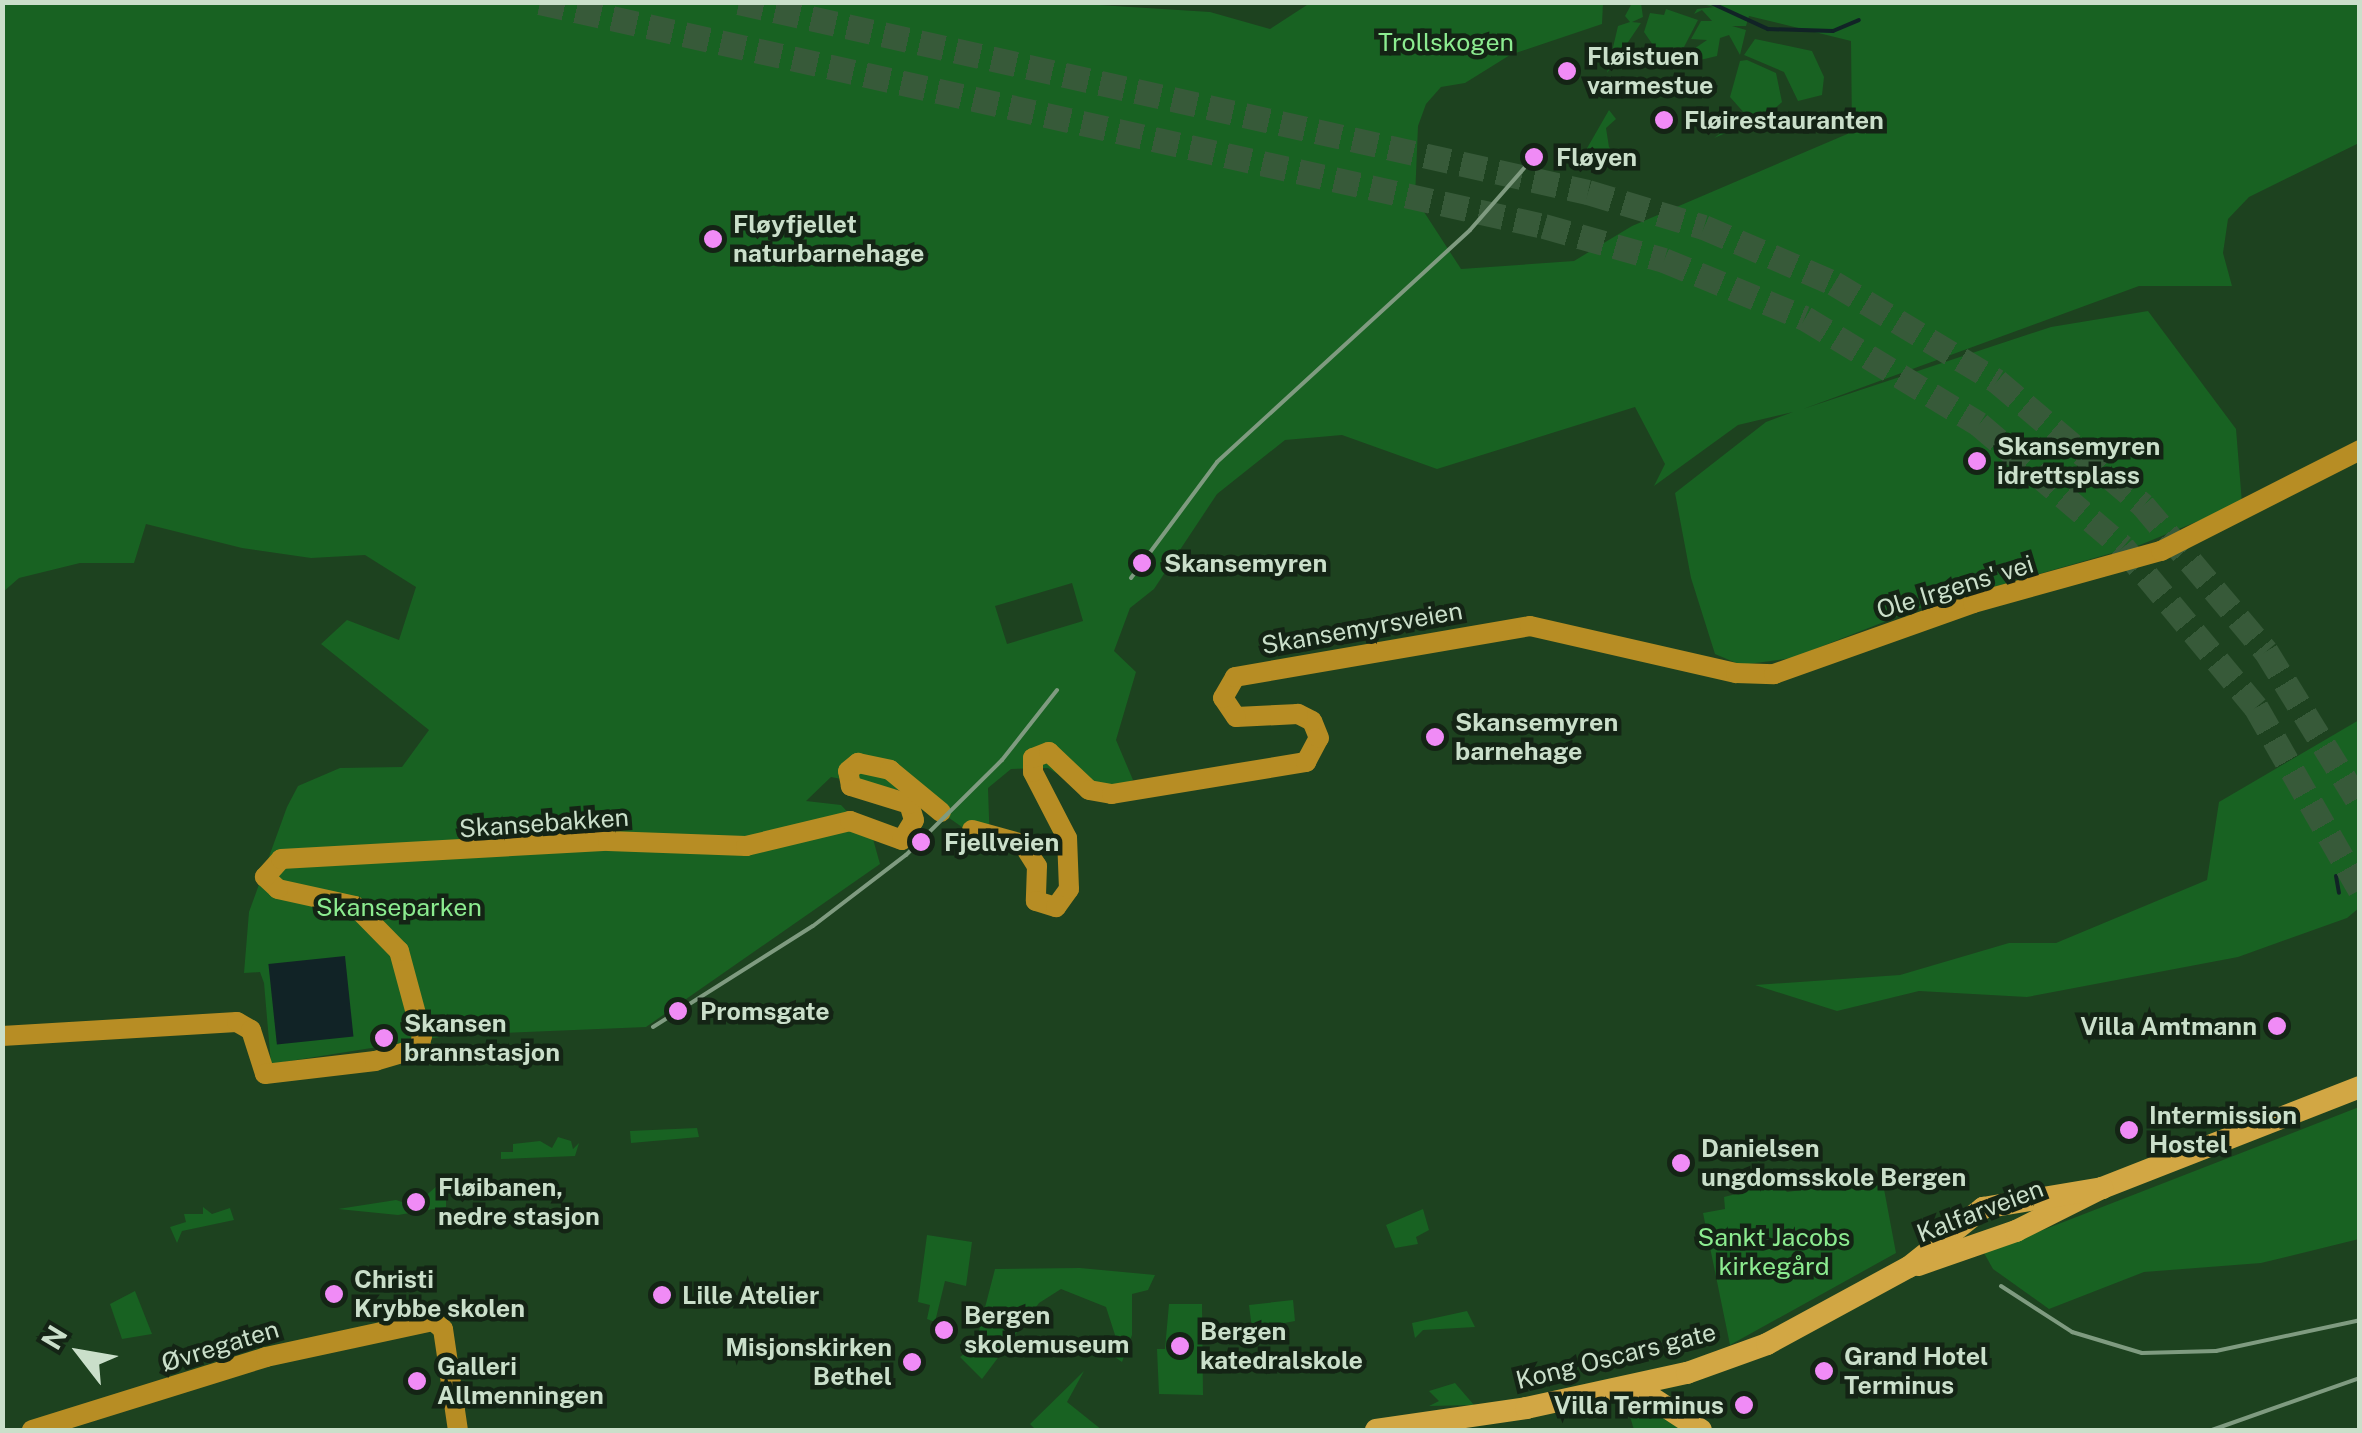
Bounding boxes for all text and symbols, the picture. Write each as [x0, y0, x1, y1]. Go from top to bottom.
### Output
park label: Trollskogen [1378, 27, 1514, 57]
place label: Fløistuen varmestue [1587, 42, 1713, 101]
marker: Fløistuen varmestue [1556, 60, 1578, 82]
place label: Fløirestauranten [1684, 105, 1884, 135]
marker: Fløirestauranten [1653, 109, 1675, 131]
place label: Fløyen [1556, 142, 1637, 172]
marker: Fløyen [1521, 144, 1547, 170]
place label: Fløyfjellet naturbarnehage [733, 210, 925, 269]
marker: Fløyfjellet naturbarnehage [702, 228, 724, 250]
place label: Skansemyren idrettsplass [1997, 432, 2160, 491]
marker: Skansemyren idrettsplass [1966, 450, 1988, 472]
place label: Skansemyren [1164, 548, 1327, 578]
street label: Ole Irgens' vei [1873, 549, 2037, 625]
marker: Skansemyren [1129, 550, 1155, 576]
street label: Skansemyrsveien [1259, 596, 1465, 660]
place label: Skansemyren barnehage [1455, 708, 1618, 767]
marker: Skansemyren barnehage [1424, 726, 1446, 748]
street label: Skansebakken [458, 802, 630, 844]
place label: Fjellveien [944, 827, 1059, 857]
marker: Fjellveien [908, 829, 934, 855]
park label: Skanseparken [316, 892, 482, 922]
place label: Promsgate [700, 996, 830, 1026]
marker: Promsgate [665, 998, 691, 1024]
place label: Skansen brannstasjon [404, 1009, 560, 1068]
place label: Villa Amtmann [2080, 1011, 2257, 1041]
marker: Villa Amtmann [2266, 1015, 2288, 1037]
marker: Skansen brannstasjon [373, 1027, 395, 1049]
place label: Intermission Hostel [2149, 1101, 2297, 1160]
marker: Intermission Hostel [2118, 1119, 2140, 1141]
place label: Danielsen ungdomsskole Bergen [1701, 1134, 1966, 1193]
marker: Danielsen ungdomsskole Bergen [1670, 1152, 1692, 1174]
place label: Fløibanen, nedre stasjon [438, 1173, 600, 1232]
street label: Kalfarveien [1913, 1173, 2047, 1249]
marker: Fløibanen, nedre stasjon [403, 1189, 429, 1215]
park label: Sankt Jacobs kirkegård [1697, 1223, 1851, 1282]
place label: Christi Krybbe skolen [354, 1265, 525, 1324]
place label: Lille Atelier [682, 1280, 819, 1310]
marker: Christi Krybbe skolen [323, 1283, 345, 1305]
marker: Lille Atelier [651, 1284, 673, 1306]
place label: Bergen skolemuseum [964, 1301, 1129, 1360]
north arrow [30, 1303, 130, 1403]
street label: Øvregaten [158, 1314, 282, 1378]
place label: Bergen katedralskole [1200, 1317, 1363, 1376]
street label: Kong Oscars gate [1513, 1317, 1719, 1395]
text: N [34, 1319, 74, 1355]
marker: Bergen skolemuseum [933, 1319, 955, 1341]
place label: Misjonskirken Bethel [725, 1333, 892, 1392]
marker: Bergen katedralskole [1169, 1335, 1191, 1357]
place label: Grand Hotel Terminus [1844, 1342, 1988, 1401]
marker: Misjonskirken Bethel [901, 1351, 923, 1373]
place label: Galleri Allmenningen [437, 1352, 604, 1411]
marker: Grand Hotel Terminus [1813, 1360, 1835, 1382]
marker: Galleri Allmenningen [406, 1370, 428, 1392]
place label: Villa Terminus [1554, 1390, 1724, 1420]
marker: Villa Terminus [1733, 1394, 1755, 1416]

